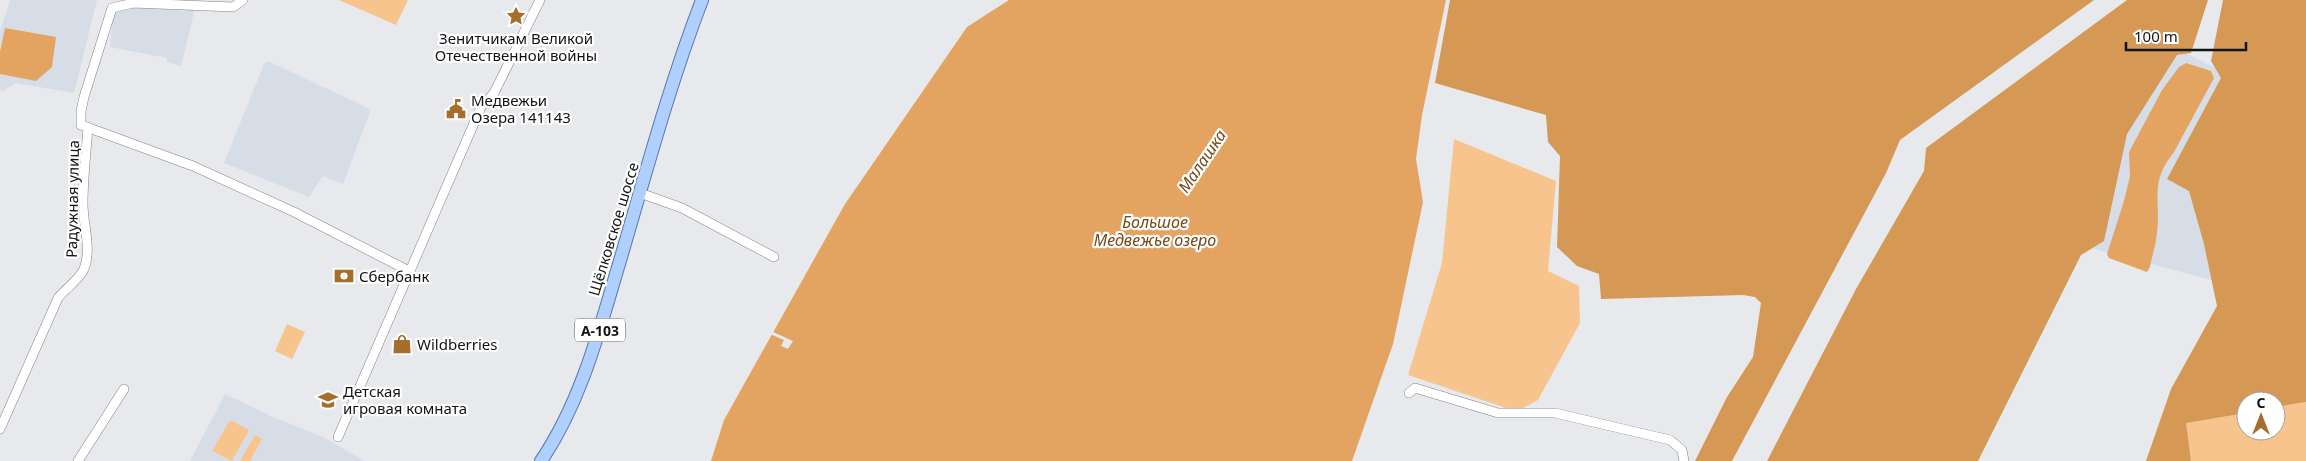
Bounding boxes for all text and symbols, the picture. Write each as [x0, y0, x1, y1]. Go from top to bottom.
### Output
place icon: Зенитчикам Великой Отечественной войны [505, 5, 527, 27]
scale bar [2126, 20, 2246, 52]
text: 100 m [2134, 26, 2178, 46]
place label: Зенитчикам Великой Отечественной войны [435, 28, 597, 65]
place label: Медвежьи Озера 141143 [471, 90, 571, 127]
public building icon: Медвежьи Озера 141143 [445, 98, 467, 120]
water label: Малашка [1173, 125, 1231, 197]
street label: Радужная улица [61, 140, 83, 258]
street label: Щёлковское шоссе [583, 160, 643, 298]
water label: Большое Медвежье озеро [1094, 211, 1216, 251]
bank icon: Сбербанк [333, 265, 355, 287]
place label: Сбербанк [359, 266, 429, 286]
road number: А-103 [575, 318, 625, 342]
shop icon: Wildberries [391, 333, 413, 355]
place label: Wildberries [417, 334, 498, 354]
place label: Детская игровая комната [343, 381, 467, 418]
school or university icon: Детская игровая комната [317, 389, 339, 411]
north arrow [2236, 391, 2286, 441]
text: С [2256, 393, 2266, 412]

